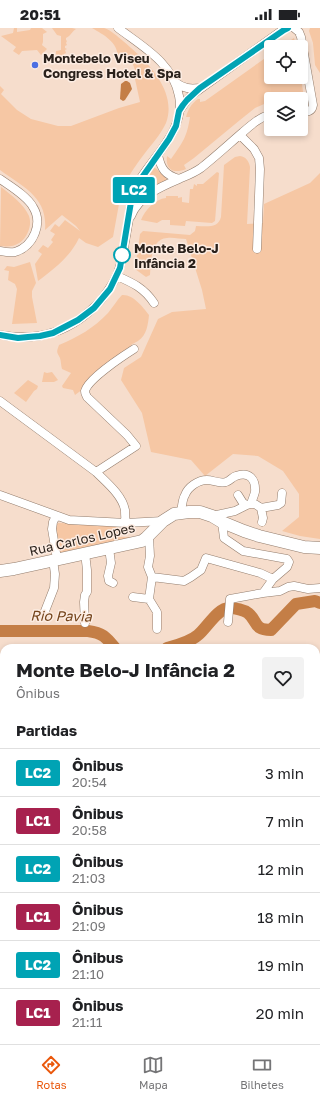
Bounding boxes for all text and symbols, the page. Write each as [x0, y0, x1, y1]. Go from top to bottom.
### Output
text: 20:51 [20, 5, 61, 23]
map controls [264, 40, 308, 136]
button: locate [264, 40, 308, 84]
place label: Montebelo Viseu Congress Hotel & Spa [43, 50, 182, 81]
marker: Montebelo Viseu Congress Hotel & Spa [30, 60, 40, 70]
button: layers [264, 92, 308, 136]
line badge: LC2 [111, 177, 157, 203]
text: LC2 [121, 181, 147, 198]
place label: Monte Belo-J Infância 2 [134, 240, 219, 271]
marker: Monte Belo-J Infância 2 [113, 246, 131, 264]
street label: Rua Carlos Lopes [28, 519, 136, 559]
water label: Rio Pavia [30, 606, 93, 625]
button: heart [262, 657, 304, 699]
text: Monte Belo-J Infância 2 [16, 658, 235, 681]
text: Ônibus [16, 685, 60, 701]
text: Partidas [16, 721, 77, 739]
text: Ônibus [72, 756, 123, 774]
text: LC2 [25, 764, 51, 781]
text: 3 min [265, 764, 304, 782]
text: 20:54 [72, 774, 107, 790]
text: Ônibus [72, 804, 123, 822]
text: LC1 [26, 812, 51, 829]
text: 7 min [266, 812, 304, 830]
text: 20:58 [72, 822, 107, 838]
text: Ônibus [72, 852, 123, 870]
text: LC2 [25, 860, 51, 877]
text: 12 min [258, 860, 304, 878]
text: 21:03 [72, 870, 105, 886]
text: Ônibus [72, 900, 123, 918]
text: LC1 [26, 908, 51, 925]
text: 18 min [257, 908, 304, 926]
text: 21:09 [72, 918, 106, 934]
text: Ônibus [72, 948, 123, 966]
text: LC2 [25, 956, 51, 973]
text: 19 min [257, 956, 304, 974]
text: 21:10 [72, 966, 104, 982]
text: Ônibus [72, 996, 123, 1014]
text: LC1 [26, 1004, 51, 1021]
text: 20 min [256, 1004, 304, 1022]
text: 21:11 [72, 1014, 102, 1030]
tab: Rotas [36, 1054, 67, 1091]
tab: Mapa [139, 1054, 168, 1091]
tab: Bilhetes [240, 1054, 284, 1091]

